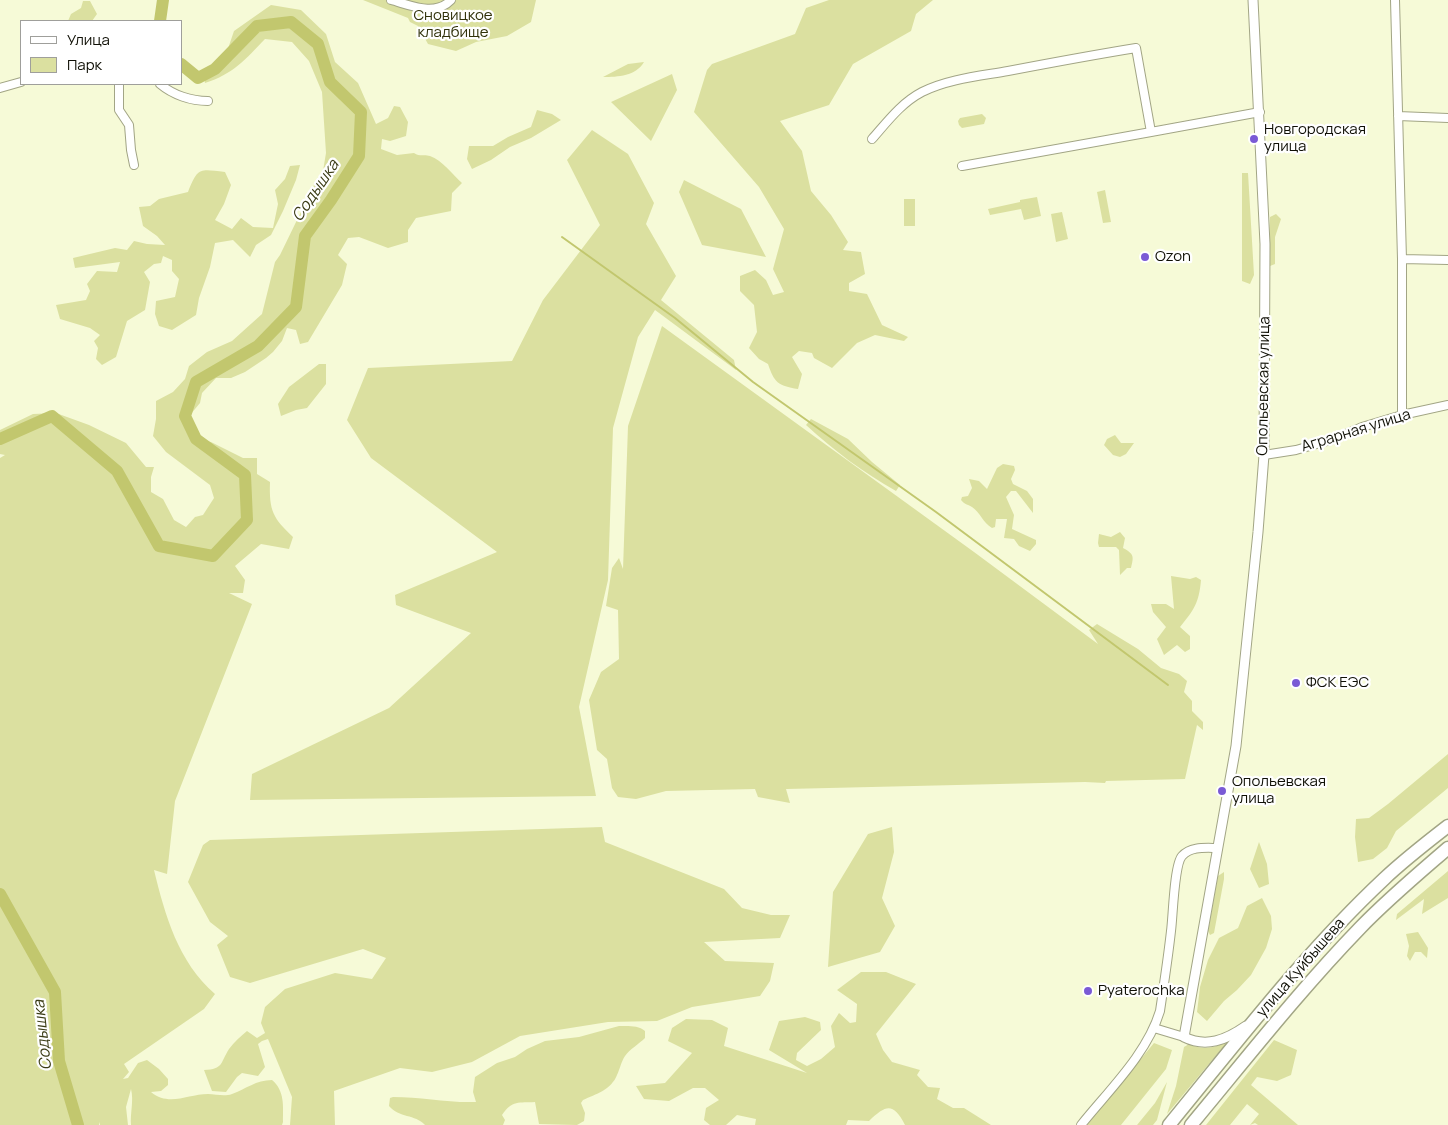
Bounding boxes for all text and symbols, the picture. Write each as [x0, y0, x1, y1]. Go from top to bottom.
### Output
park label: Сновицкое кладбище [413, 7, 493, 42]
legend [20, 20, 182, 85]
text: Улица [67, 29, 110, 50]
text: Парк [67, 54, 102, 75]
place label: Новгородская улица [1264, 121, 1366, 156]
marker: Новгородская улица [1248, 133, 1260, 145]
water label: Содышка [288, 157, 344, 225]
place label: Ozon [1155, 248, 1191, 266]
marker: Ozon [1139, 251, 1151, 263]
street label: Опольевская улица [1254, 316, 1274, 456]
street label: Аграрная улица [1299, 406, 1413, 456]
place label: ФСК ЕЭС [1306, 674, 1369, 692]
marker: ФСК ЕЭС [1290, 677, 1302, 689]
place label: Опольевская улица [1232, 773, 1326, 808]
marker: Опольевская улица [1216, 785, 1228, 797]
street label: улица Куйбышева [1253, 915, 1349, 1021]
place label: Pyaterochka [1098, 982, 1185, 1000]
marker: Pyaterochka [1082, 985, 1094, 997]
water label: Содышка [30, 999, 56, 1071]

